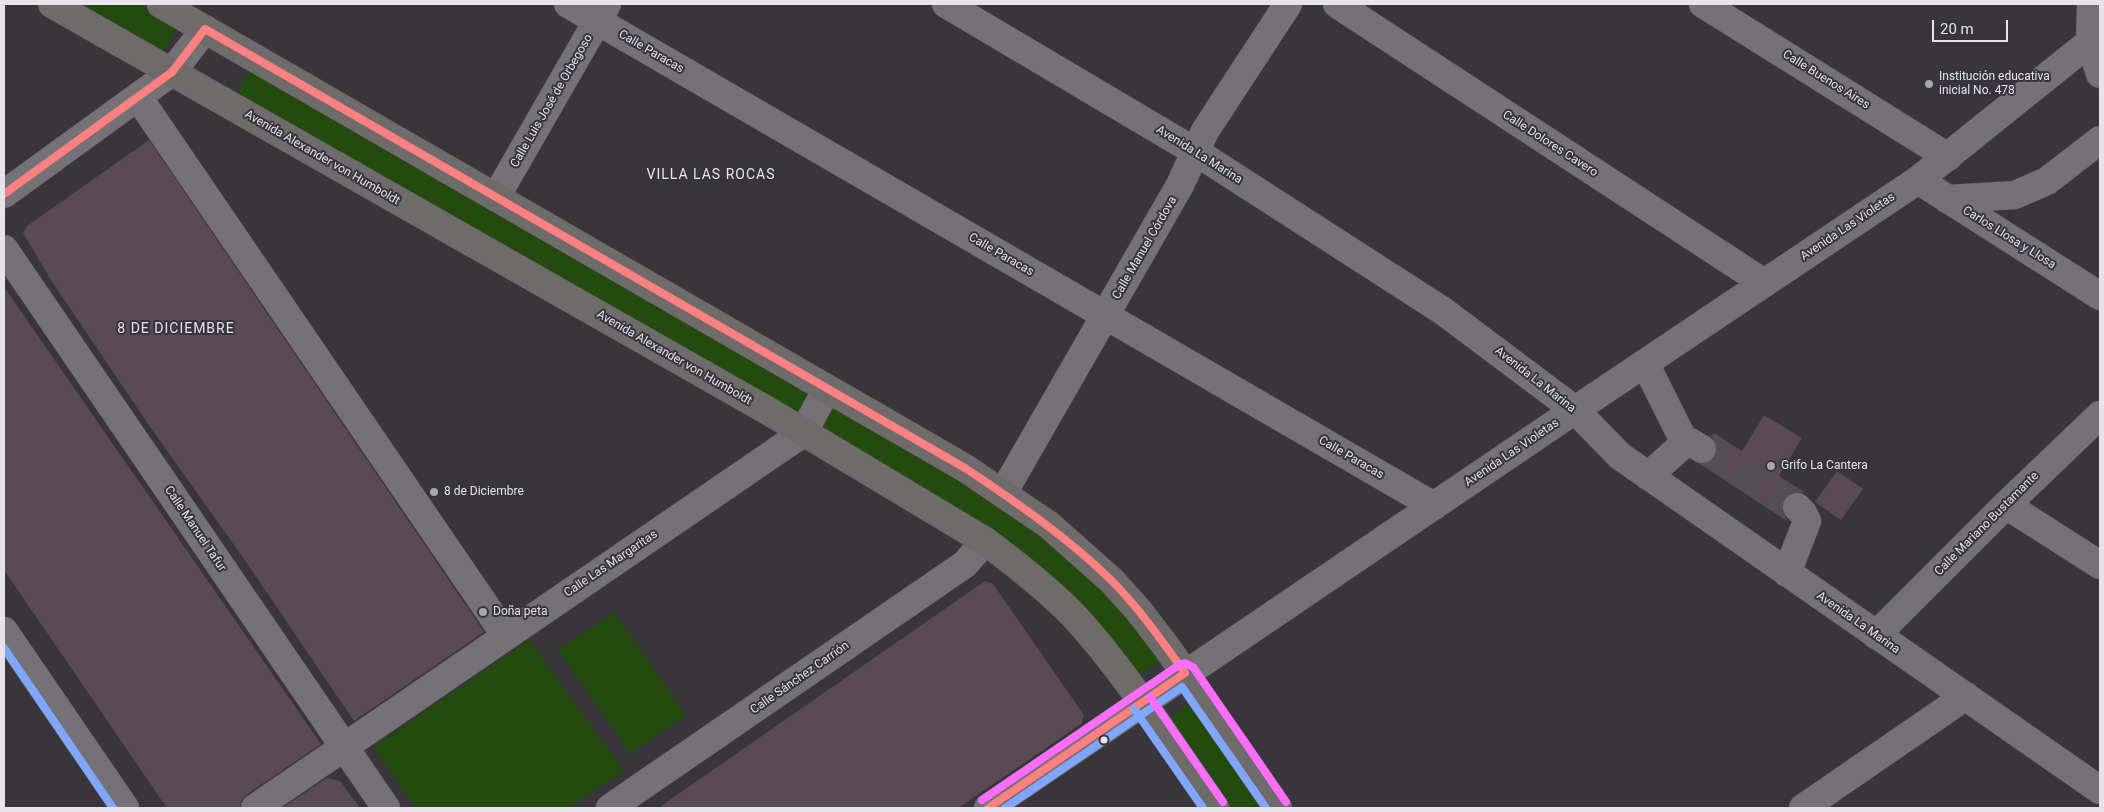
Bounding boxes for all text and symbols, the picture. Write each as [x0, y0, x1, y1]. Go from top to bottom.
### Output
scale bar [1934, 10, 2010, 42]
text: 20 m [1940, 20, 1974, 38]
street label: Calle Paracas [616, 28, 686, 76]
street label: Calle Luis José de Orbegoso [508, 32, 596, 170]
street label: Calle Buenos Aires [1780, 47, 1872, 113]
place label: Institución educativa inicial No. 478 [1939, 70, 2050, 98]
marker: Institución educativa inicial No. 478 [1923, 78, 1935, 90]
street label: Avenida Alexander von Humboldt [242, 108, 402, 208]
street label: Calle Dolores Cavero [1500, 108, 1600, 180]
street label: Avenida La Marina [1153, 123, 1245, 187]
district label: VILLA LAS ROCAS [645, 167, 777, 183]
street label: Avenida Las Violetas [1798, 190, 1898, 264]
street label: Calle Manuel Córdova [1110, 194, 1180, 302]
street label: Carlos Llosa y Llosa [1960, 204, 2058, 272]
street label: Calle Paracas [966, 231, 1036, 279]
street label: Avenida Alexander von Humboldt [594, 308, 754, 408]
district label: 8 DE DICIEMBRE [116, 321, 236, 337]
street label: Avenida La Marina [1492, 344, 1578, 416]
street label: Avenida Las Violetas [1462, 416, 1562, 490]
street label: Calle Paracas [1316, 434, 1386, 482]
place label: Grifo La Cantera [1781, 459, 1868, 473]
marker: Grifo La Cantera [1765, 460, 1777, 472]
street label: Calle Mariano Bustamante [1932, 469, 2042, 579]
street label: Calle Manuel Tafur [161, 484, 229, 574]
place label: 8 de Diciembre [444, 485, 524, 499]
marker: 8 de Diciembre [428, 486, 440, 498]
street label: Calle Las Margaritas [562, 527, 660, 601]
street label: Avenida La Marina [1814, 589, 1902, 657]
place label: Doña peta [493, 605, 547, 619]
marker: Doña peta [477, 606, 489, 618]
street label: Calle Sánchez Carrión [748, 639, 852, 717]
unlabelled marker [1099, 735, 1109, 745]

